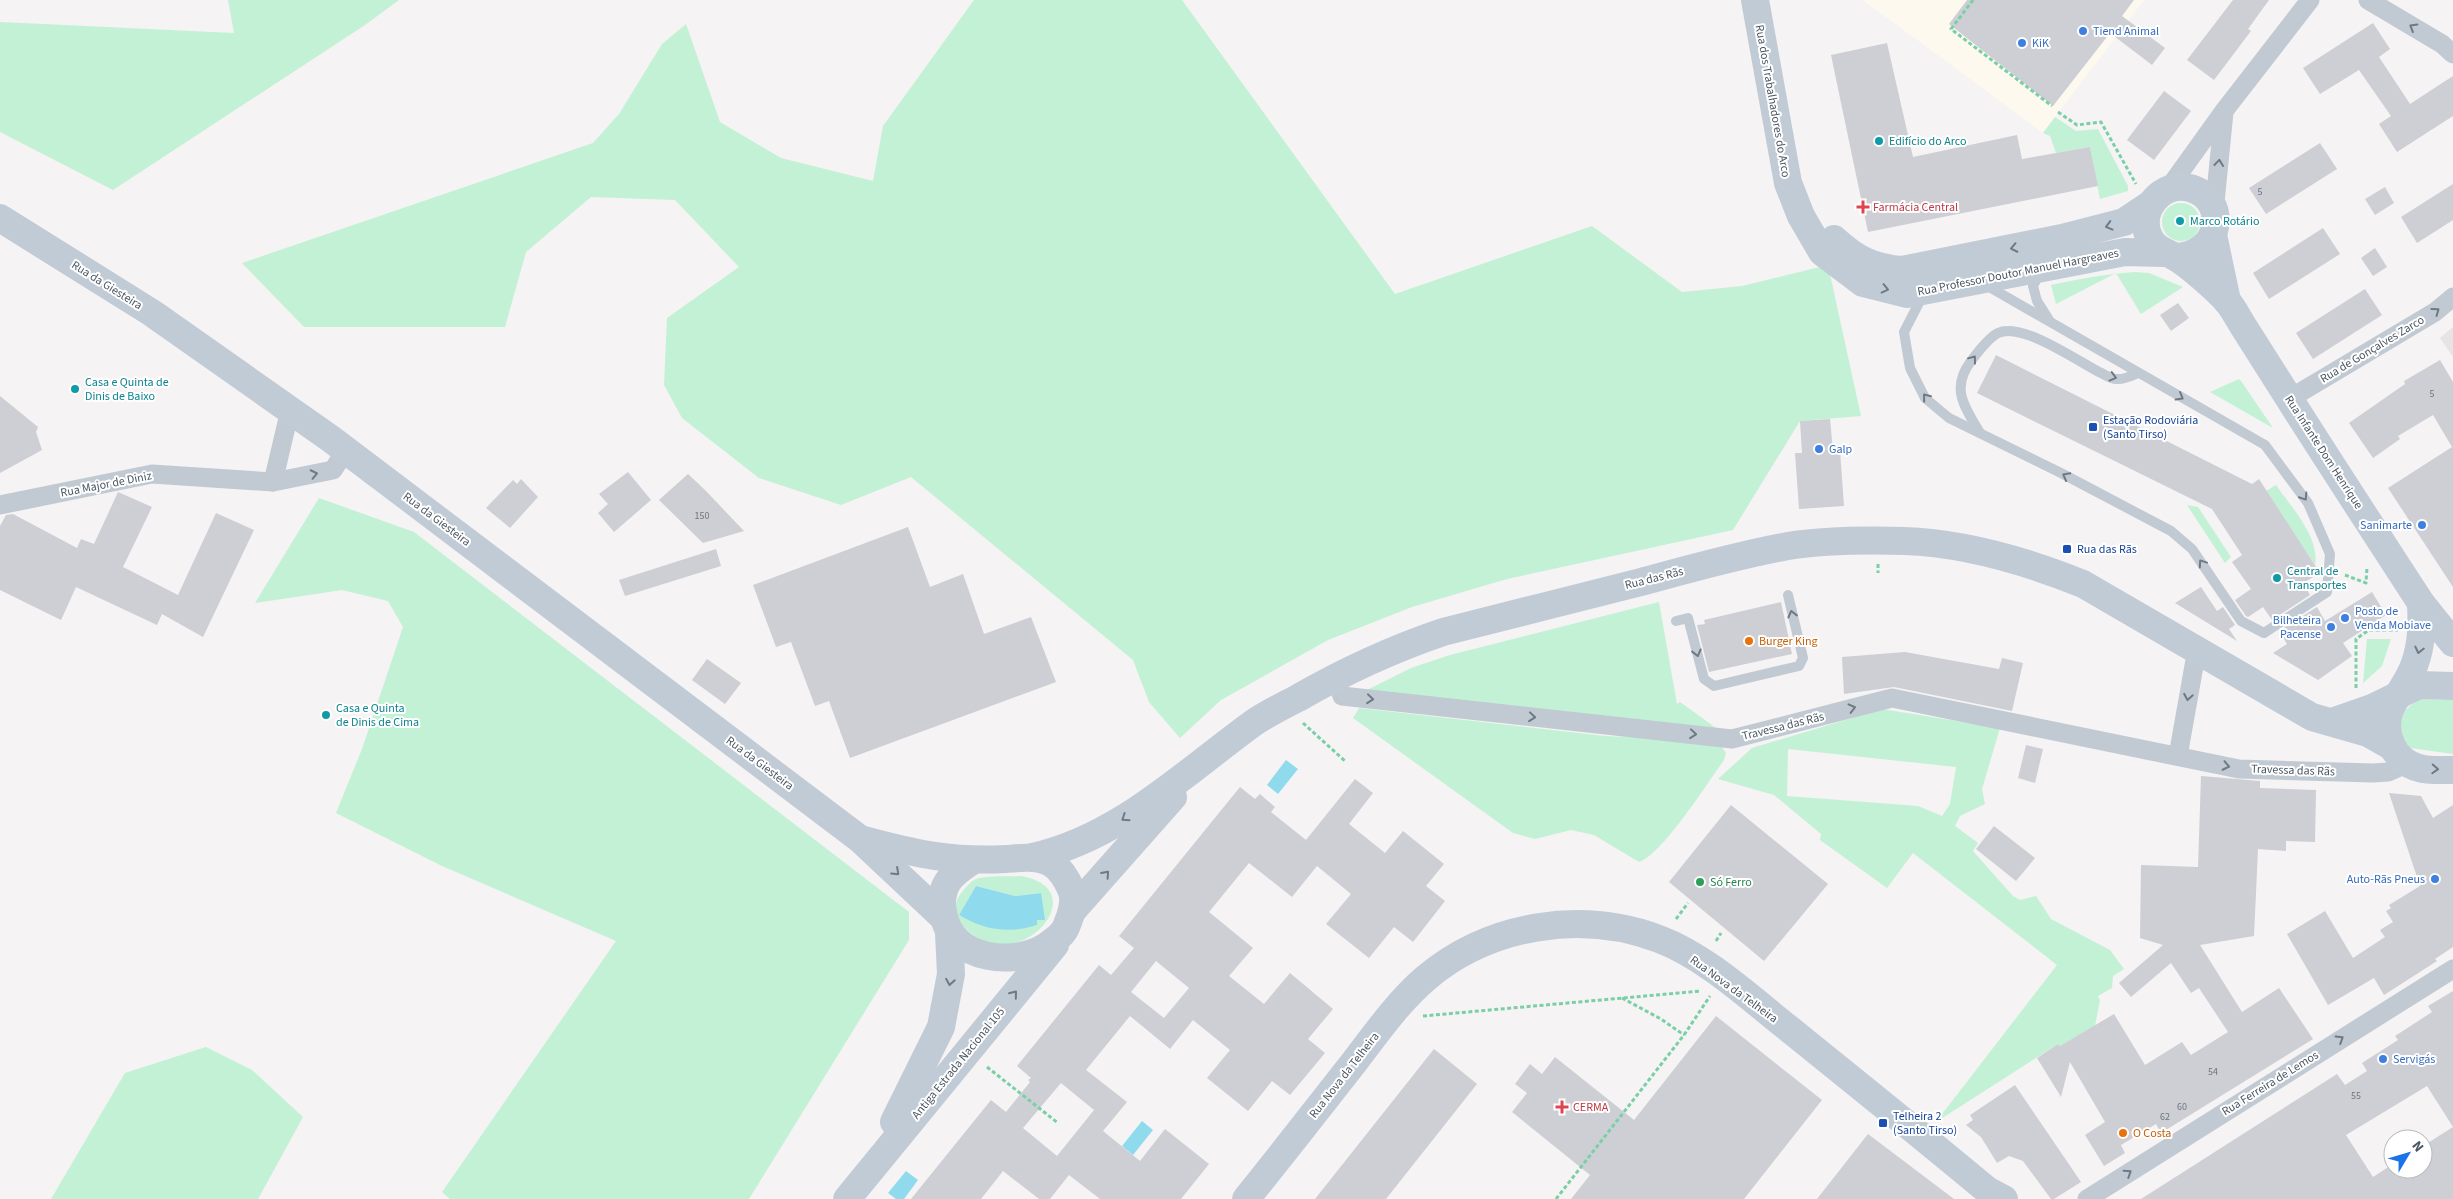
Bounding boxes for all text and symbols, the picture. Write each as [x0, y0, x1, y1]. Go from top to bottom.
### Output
street label: Rua dos Trabalhadores do Arco [1751, 23, 1794, 179]
place label: Tiend Animal [2093, 23, 2159, 40]
one-way arrow [2409, 23, 2418, 33]
marker: Tiend Animal [2077, 25, 2089, 37]
place label: KiK [2032, 35, 2049, 52]
marker: KiK [2016, 37, 2028, 49]
place label: Edifício do Arco [1889, 133, 1966, 150]
marker: Edifício do Arco [1873, 135, 1885, 147]
one-way arrow [2213, 159, 2224, 167]
house number: 5 [2258, 185, 2263, 199]
place label: Farmácia Central [1873, 199, 1958, 216]
marker: Farmácia Central [1857, 201, 1869, 213]
place label: Marco Rotário [2190, 213, 2259, 230]
marker: Marco Rotário [2174, 215, 2186, 227]
one-way arrow [2105, 220, 2113, 230]
one-way arrow [2010, 242, 2019, 253]
street label: Rua Professor Doutor Manuel Hargreaves [1916, 245, 2120, 300]
street label: Rua da Giesteira [68, 257, 145, 314]
one-way arrow [1880, 283, 1889, 294]
one-way arrow [2430, 308, 2439, 316]
street label: Rua de Gonçalves Zarco [2317, 312, 2428, 387]
one-way arrow [1967, 355, 1976, 365]
one-way arrow [2109, 371, 2118, 382]
place label: Casa e Quinta de Dinis de Baixo [85, 374, 169, 405]
marker: Casa e Quinta de Dinis de Baixo [69, 383, 81, 395]
house number: 5 [2430, 387, 2435, 401]
one-way arrow [2175, 390, 2184, 400]
street label: Rua Infante Dom Henrique [2280, 392, 2367, 512]
one-way arrow [1923, 393, 1932, 402]
place label: Estação Rodoviária (Santo Tirso) [2103, 412, 2198, 443]
marker: Estação Rodoviária (Santo Tirso) [2087, 421, 2099, 433]
place label: Galp [1829, 441, 1853, 458]
marker: Galp [1813, 443, 1825, 455]
street label: Rua Major de Diniz [59, 467, 153, 502]
one-way arrow [310, 469, 319, 479]
one-way arrow [2063, 472, 2072, 482]
street label: Rua da Giesteira [399, 488, 474, 550]
one-way arrow [2297, 492, 2307, 501]
house number: 150 [695, 509, 709, 523]
place label: Sanimarte [2360, 517, 2412, 534]
marker: Sanimarte [2416, 519, 2428, 531]
place label: Rua das Rãs [2077, 541, 2137, 558]
marker: Rua das Rãs [2061, 543, 2073, 555]
one-way arrow [2199, 559, 2208, 569]
street label: Rua das Rãs [1623, 563, 1685, 594]
place label: Central de Transportes [2287, 563, 2347, 594]
marker: Central de Transportes [2271, 572, 2283, 584]
place label: Posto de Venda Mobiave [2355, 603, 2431, 634]
one-way arrow [1788, 611, 1798, 619]
place label: Bilheteira Pacense [2273, 612, 2321, 643]
marker: Posto de Venda Mobiave [2339, 612, 2351, 624]
marker: Bilheteira Pacense [2325, 621, 2337, 633]
place label: Burger King [1759, 633, 1818, 650]
marker: Burger King [1743, 635, 1755, 647]
one-way arrow [2414, 645, 2425, 654]
one-way arrow [1692, 648, 1702, 656]
one-way arrow [1367, 693, 1375, 704]
one-way arrow [2184, 693, 2194, 701]
place label: Casa e Quinta de Dinis de Cima [336, 700, 419, 731]
one-way arrow [1847, 703, 1856, 714]
street label: Travessa das Rãs [1740, 708, 1826, 745]
marker: Casa e Quinta de Dinis de Cima [320, 709, 332, 721]
one-way arrow [1528, 711, 1536, 722]
one-way arrow [1690, 729, 1698, 740]
street label: Rua da Giesteira [722, 732, 797, 794]
one-way arrow [2221, 760, 2230, 771]
street label: Travessa das Rãs [2251, 761, 2335, 780]
one-way arrow [2431, 764, 2439, 775]
one-way arrow [1122, 812, 1131, 821]
one-way arrow [890, 866, 899, 875]
one-way arrow [1100, 870, 1109, 879]
place label: Auto-Rãs Pneus [2347, 871, 2425, 888]
marker: Auto-Rãs Pneus [2429, 873, 2441, 885]
place label: Só Ferro [1710, 874, 1752, 891]
marker: Só Ferro [1694, 876, 1706, 888]
street label: Rua Nova da Telheira [1686, 952, 1781, 1027]
one-way arrow [945, 977, 955, 986]
one-way arrow [1009, 991, 1017, 1000]
street label: Antiga Estrada Nacional 105 [908, 1004, 1009, 1123]
street label: Rua Nova da Telheira [1305, 1029, 1383, 1122]
one-way arrow [2334, 1036, 2343, 1046]
street label: Rua Ferreira de Lemos [2219, 1047, 2322, 1120]
place label: Servigás [2393, 1051, 2435, 1068]
marker: Servigás [2377, 1053, 2389, 1065]
house number: 54 [2208, 1065, 2218, 1079]
house number: 55 [2351, 1089, 2361, 1103]
place label: CERMA [1573, 1099, 1609, 1116]
marker: CERMA [1555, 1100, 1569, 1114]
house number: 60 [2177, 1100, 2187, 1114]
place label: Telheira 2 (Santo Tirso) [1893, 1108, 1957, 1139]
house number: 62 [2160, 1110, 2170, 1124]
marker: Telheira 2 (Santo Tirso) [1877, 1117, 1889, 1129]
place label: O Costa [2133, 1125, 2171, 1142]
marker: O Costa [2117, 1127, 2129, 1139]
north arrow [2383, 1129, 2433, 1179]
text: N [2407, 1137, 2428, 1156]
one-way arrow [2123, 1169, 2132, 1179]

